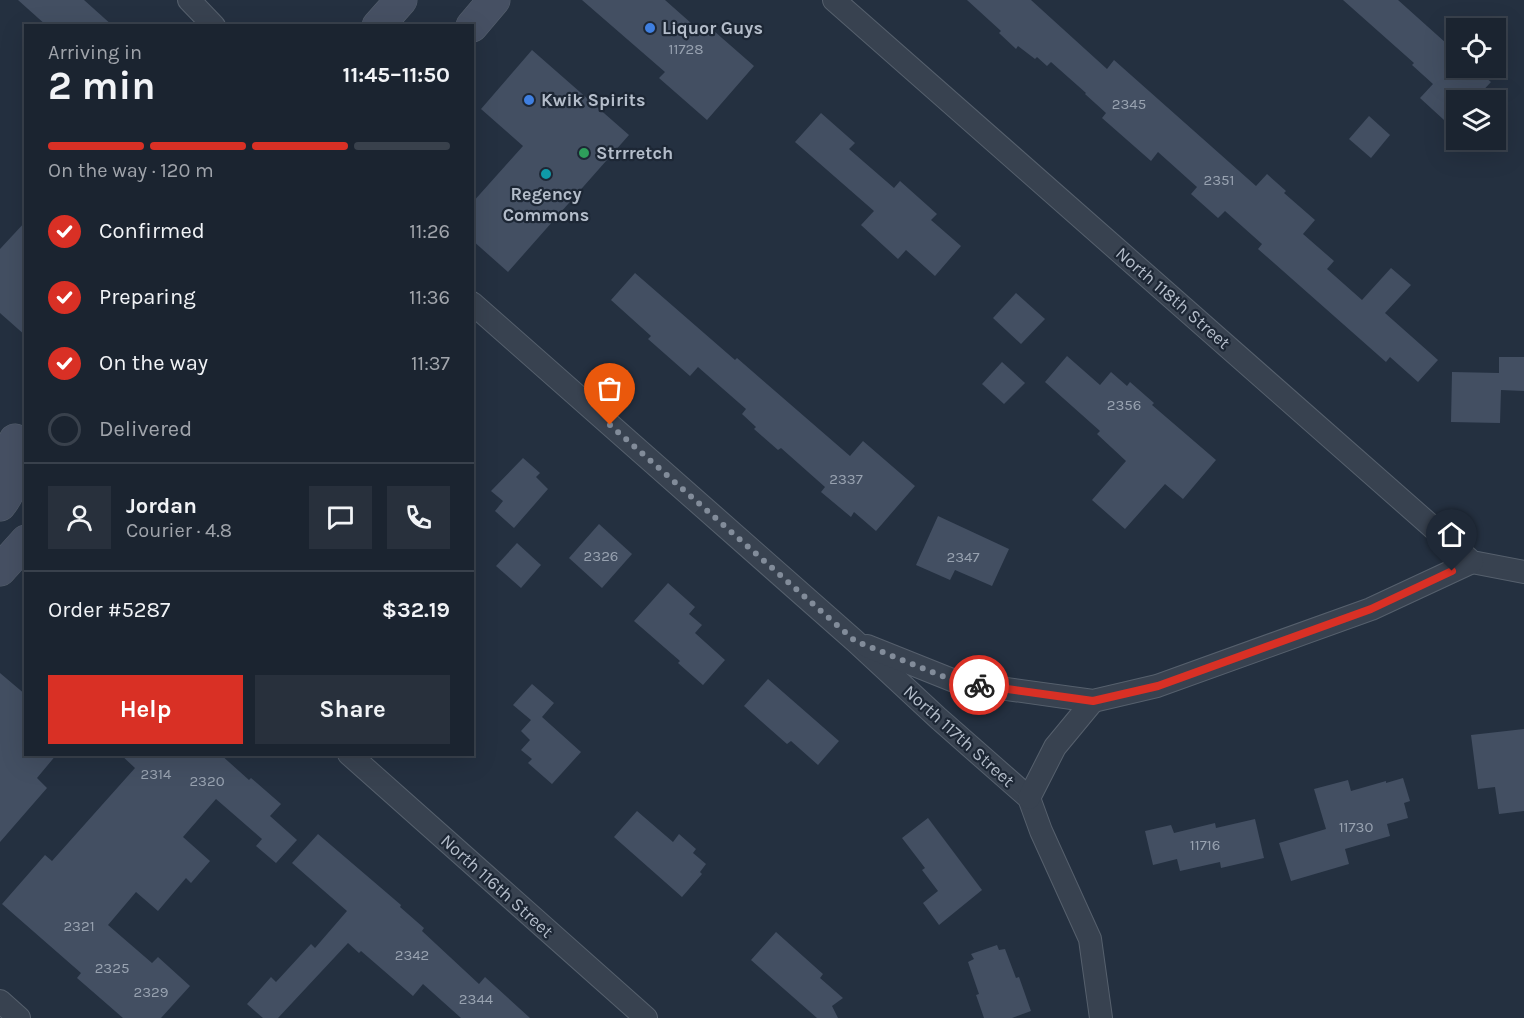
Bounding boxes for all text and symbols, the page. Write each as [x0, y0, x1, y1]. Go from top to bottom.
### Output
place label: Liquor Guys [662, 17, 763, 39]
map controls [1446, 18, 1506, 150]
button: locate [1446, 18, 1506, 78]
marker: Liquor Guys [643, 21, 657, 35]
house number: 11728 [669, 40, 703, 58]
text: Arriving in [48, 41, 142, 64]
text: 11:45–11:50 [343, 62, 450, 88]
text: 2 min [48, 63, 156, 109]
place label: Kwik Spirits [541, 89, 645, 111]
button: layers [1446, 90, 1506, 150]
marker: Kwik Spirits [522, 93, 536, 107]
house number: 2345 [1112, 95, 1146, 113]
place label: Strrretch [596, 142, 673, 164]
marker: Strrretch [577, 146, 591, 160]
text: On the way · 120 m [48, 159, 214, 182]
marker: Regency Commons [539, 167, 553, 181]
house number: 2351 [1204, 171, 1234, 189]
place label: Regency Commons [503, 183, 589, 226]
icon: check [48, 215, 81, 248]
text: Confirmed [99, 218, 205, 244]
text: 11:26 [409, 220, 450, 243]
street label: North 118th Street [1111, 242, 1235, 354]
icon: check [48, 281, 81, 314]
text: Preparing [99, 284, 196, 310]
text: 11:36 [409, 286, 450, 309]
icon: check [48, 347, 81, 380]
text: On the way [99, 350, 208, 376]
text: 11:37 [411, 352, 450, 375]
pin [584, 363, 635, 425]
icon: bag [593, 372, 626, 405]
house number: 2356 [1107, 396, 1141, 414]
text: Delivered [99, 416, 192, 442]
house number: 2337 [829, 470, 863, 488]
button: person [48, 486, 111, 549]
button: chat [309, 486, 372, 549]
button: phone [387, 486, 450, 549]
text: Jordan [126, 493, 197, 519]
pin [1426, 509, 1477, 571]
icon: home [1435, 518, 1468, 551]
text: Courier · 4.8 [126, 519, 232, 542]
house number: 2326 [584, 547, 618, 565]
house number: 2347 [947, 548, 979, 566]
text: Order #5287 [48, 597, 170, 623]
text: $32.19 [382, 597, 450, 623]
courier [949, 655, 1009, 715]
icon: bike [963, 669, 996, 702]
button: Help [48, 675, 243, 744]
button: Share [255, 675, 450, 744]
street label: North 117th Street [899, 680, 1019, 792]
house number: 2314 [141, 765, 172, 783]
house number: 2320 [189, 772, 225, 790]
house number: 11730 [1339, 818, 1373, 836]
street label: North 116th Street [436, 830, 558, 943]
house number: 11716 [1190, 836, 1220, 854]
house number: 2321 [63, 917, 95, 935]
house number: 2342 [395, 946, 429, 964]
house number: 2325 [95, 959, 129, 977]
house number: 2329 [134, 983, 168, 1001]
house number: 2344 [459, 990, 494, 1008]

